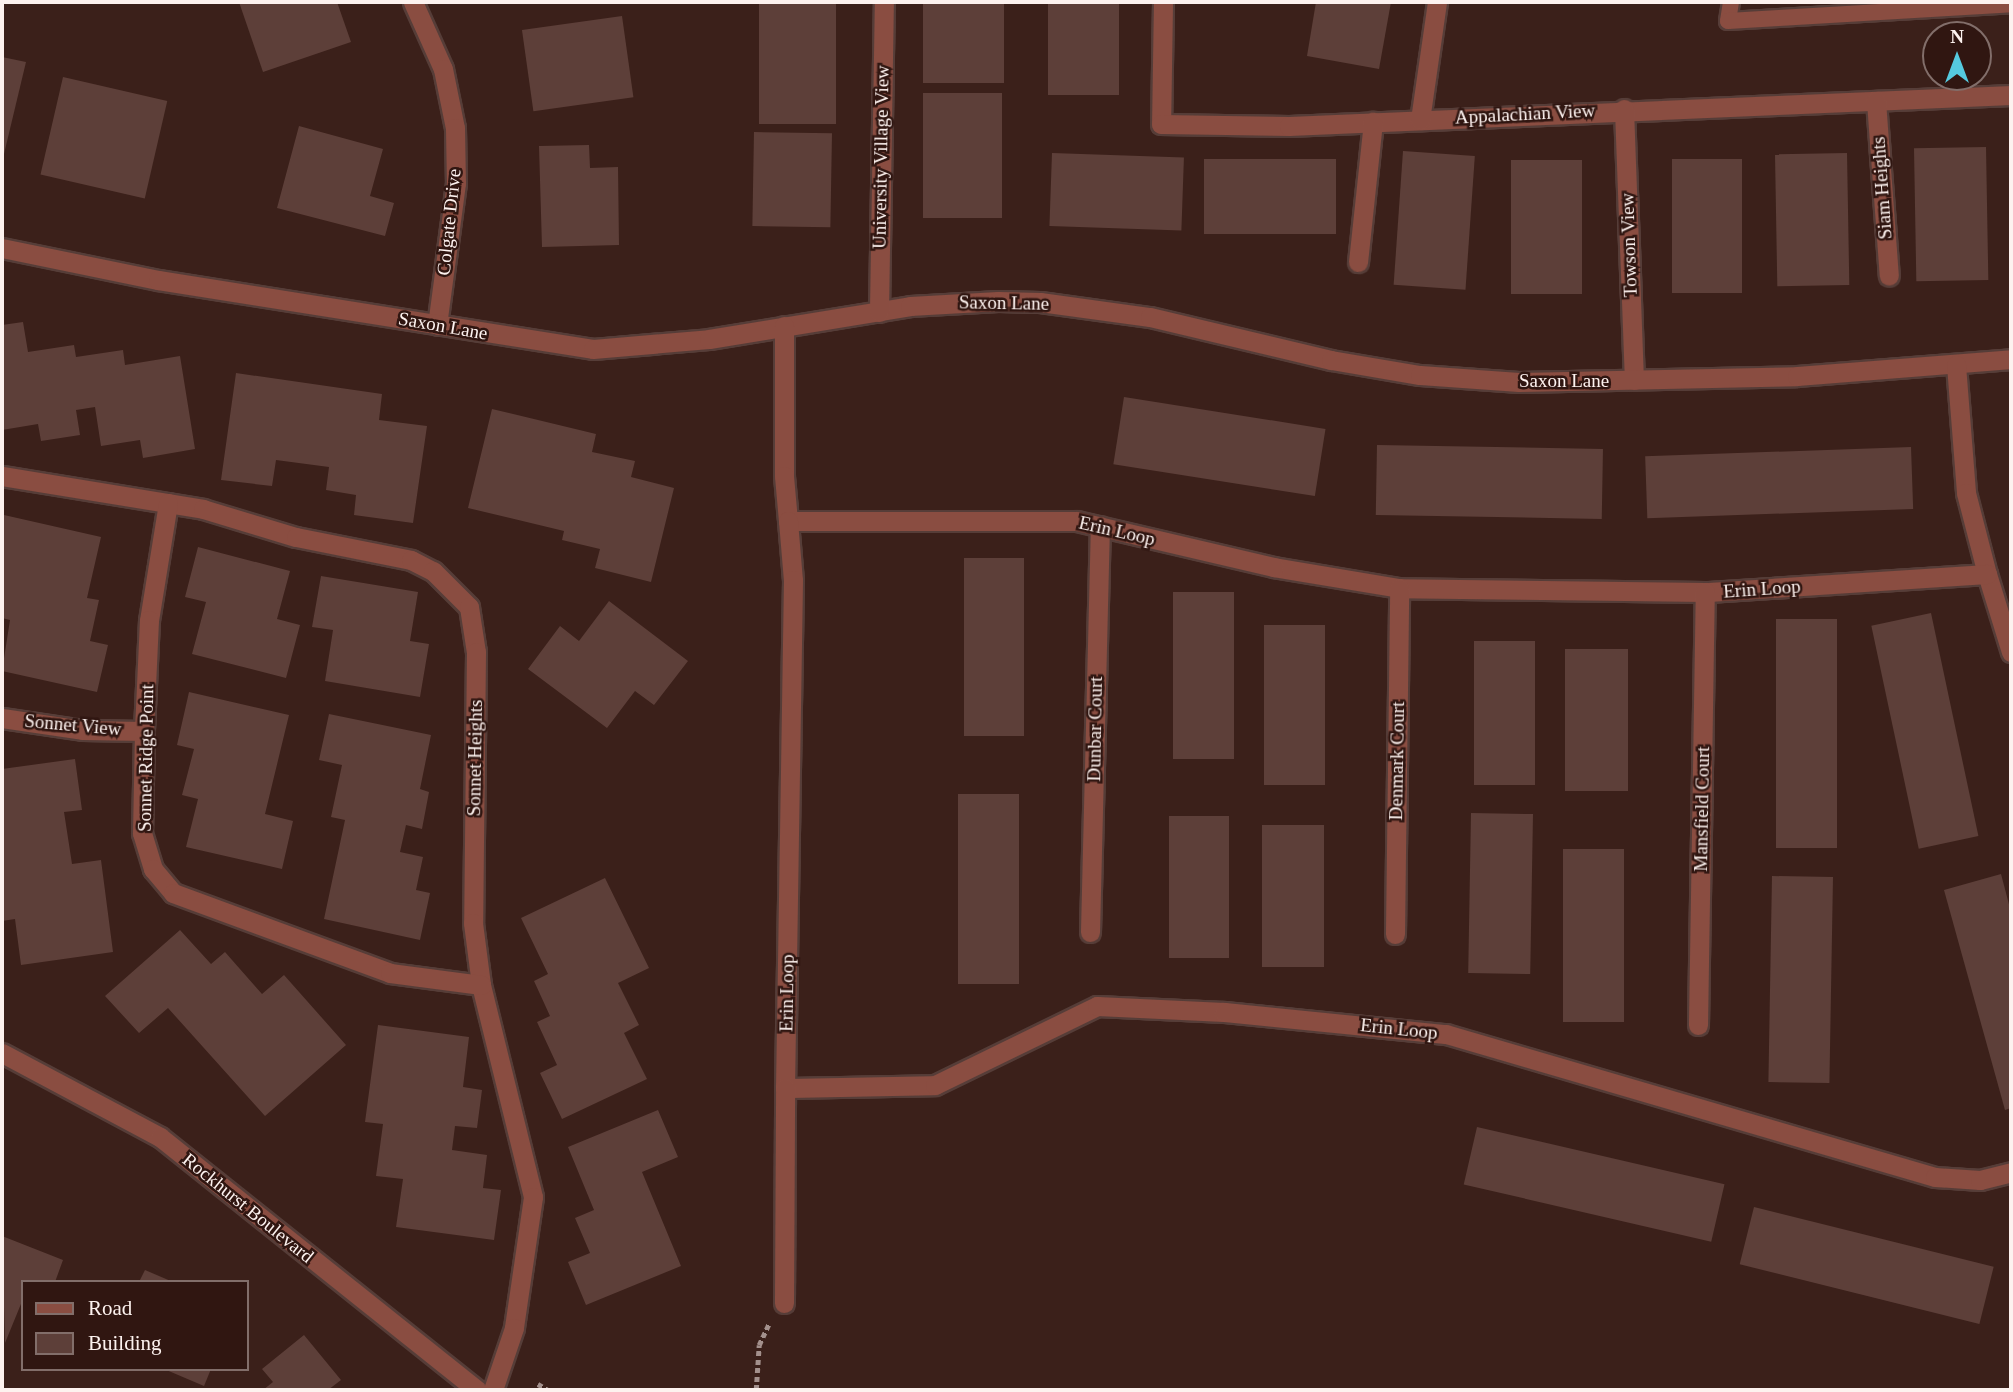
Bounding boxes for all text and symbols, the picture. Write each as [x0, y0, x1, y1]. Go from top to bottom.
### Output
north arrow [1922, 21, 1992, 91]
text: N [1950, 26, 1964, 47]
street label: University Village View [868, 65, 894, 249]
street label: Appalachian View [1454, 99, 1596, 129]
street label: Siam Heights [1867, 136, 1897, 240]
street label: Colgate Drive [432, 168, 466, 276]
street label: Towson View [1616, 192, 1642, 298]
street label: Saxon Lane [959, 291, 1049, 315]
street label: Saxon Lane [397, 307, 489, 345]
street label: Saxon Lane [1519, 370, 1609, 392]
street label: Erin Loop [1077, 511, 1157, 551]
street label: Erin Loop [1723, 575, 1801, 603]
street label: Dunbar Court [1083, 676, 1107, 782]
street label: Sonnet Ridge Point [133, 684, 159, 832]
street label: Sonnet Heights [463, 699, 487, 817]
street label: Denmark Court [1385, 701, 1409, 821]
street label: Sonnet View [23, 709, 123, 741]
street label: Mansfield Court [1690, 746, 1714, 872]
street label: Erin Loop [775, 954, 799, 1032]
street label: Erin Loop [1359, 1014, 1439, 1044]
street label: Rockhurst Boulevard [178, 1148, 318, 1268]
legend [21, 1280, 248, 1371]
text: Road [88, 1296, 132, 1320]
text: Building [88, 1331, 162, 1355]

